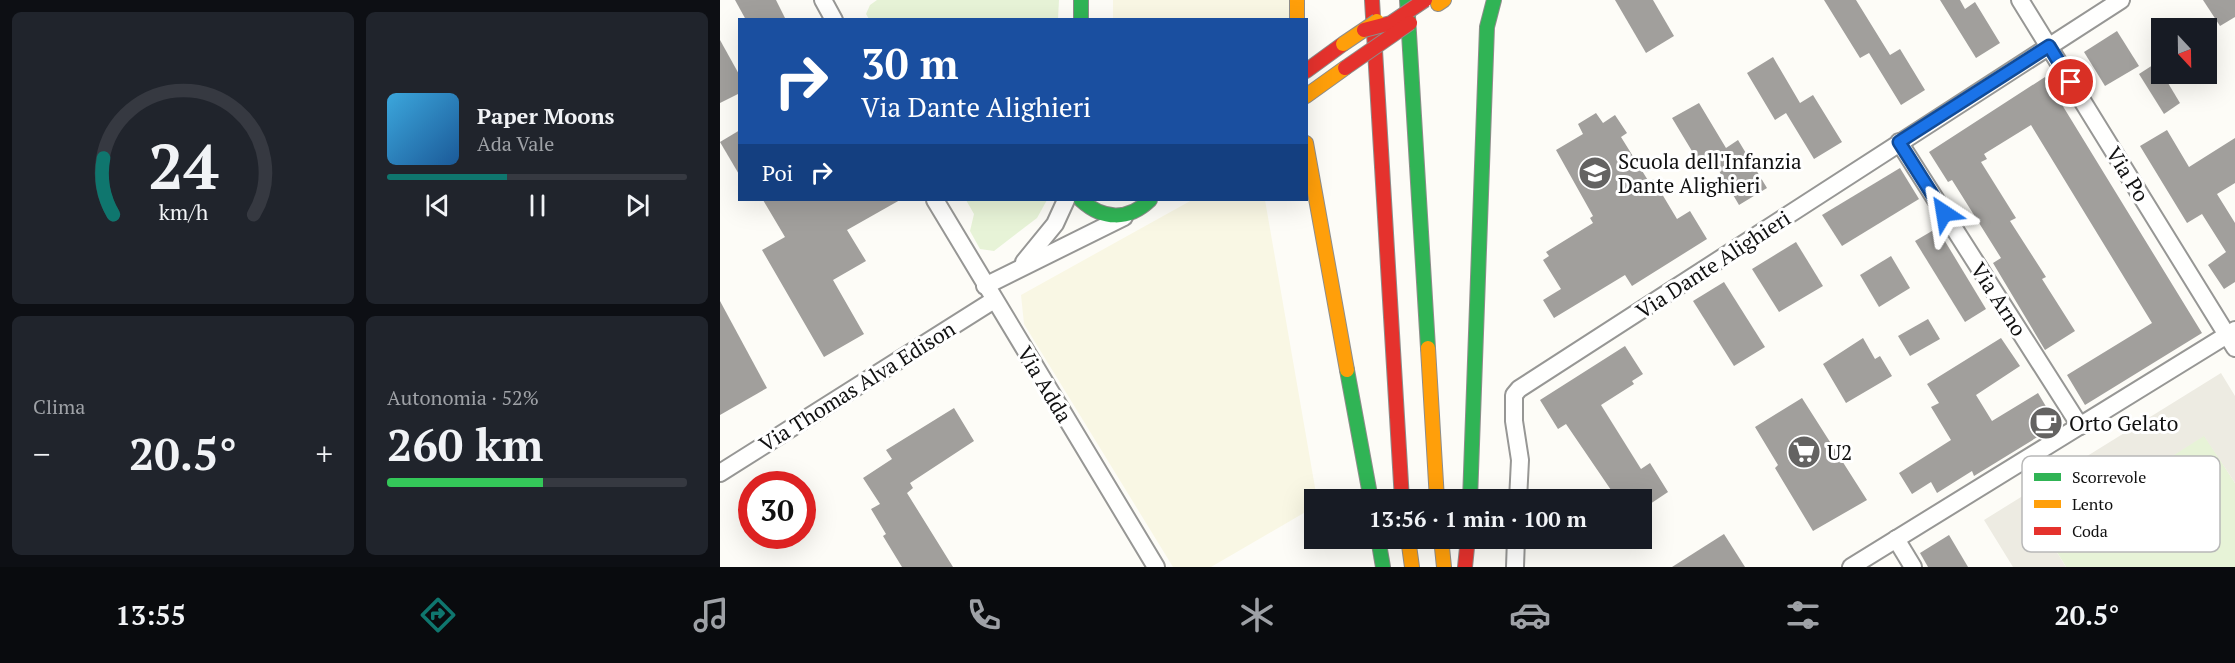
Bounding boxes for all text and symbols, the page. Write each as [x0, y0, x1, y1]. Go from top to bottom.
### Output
north arrow [2151, 18, 2217, 84]
map controls [2151, 18, 2217, 84]
text: 30 m [861, 35, 959, 91]
icon: right [762, 42, 840, 120]
pin [2045, 56, 2096, 107]
icon: arrive [2054, 65, 2087, 98]
text: Via Dante Alighieri [861, 89, 1091, 125]
text: Paper Moons [477, 101, 615, 130]
text: 24 [148, 124, 218, 207]
text: Ada Vale [477, 130, 554, 157]
street label: Via Po [2100, 141, 2156, 207]
place label: Scuola dell'Infanzia Dante Alighieri [1618, 147, 1802, 199]
school or university icon: Scuola dell'Infanzia Dante Alighieri [1577, 155, 1613, 191]
icon: right [805, 156, 838, 189]
text: Poi [762, 158, 793, 187]
position arrow [1912, 181, 1976, 245]
icon: previous [421, 189, 454, 222]
icon: pause [521, 189, 554, 222]
icon: next [621, 189, 654, 222]
text: km/h [158, 198, 208, 226]
street label: Via Dante Alighieri [1630, 204, 1796, 324]
street label: Via Arno [1965, 257, 2033, 341]
street label: Via Thomas Alva Edison [754, 314, 961, 458]
street label: Via Adda [1011, 341, 1079, 428]
text: Autonomia · 52% [387, 384, 539, 411]
text: Clima [33, 393, 85, 420]
cafe icon: Orto Gelato [2028, 405, 2064, 441]
place label: Orto Gelato [2069, 409, 2178, 437]
text: 260 km [387, 414, 543, 474]
text: 20.5° [129, 423, 237, 483]
text: − [33, 432, 51, 475]
text: + [315, 432, 333, 475]
supermarket icon: U2 [1786, 434, 1822, 470]
place label: U2 [1827, 438, 1852, 466]
legend [2022, 456, 2220, 552]
text: Scorrevole [2072, 466, 2146, 488]
speed limit sign: 30 [738, 471, 816, 549]
text: Lento [2072, 493, 2113, 515]
text: 13:56 · 1 min · 100 m [1369, 504, 1587, 533]
text: Coda [2072, 520, 2108, 542]
icon: directions [417, 594, 459, 636]
icon: music [690, 594, 732, 636]
icon: phone [963, 594, 1005, 636]
icon: climate [1236, 594, 1278, 636]
icon: car [1509, 594, 1551, 636]
icon: filters [1782, 594, 1824, 636]
text: 13:55 [115, 597, 186, 633]
text: 20.5° [2055, 597, 2119, 633]

